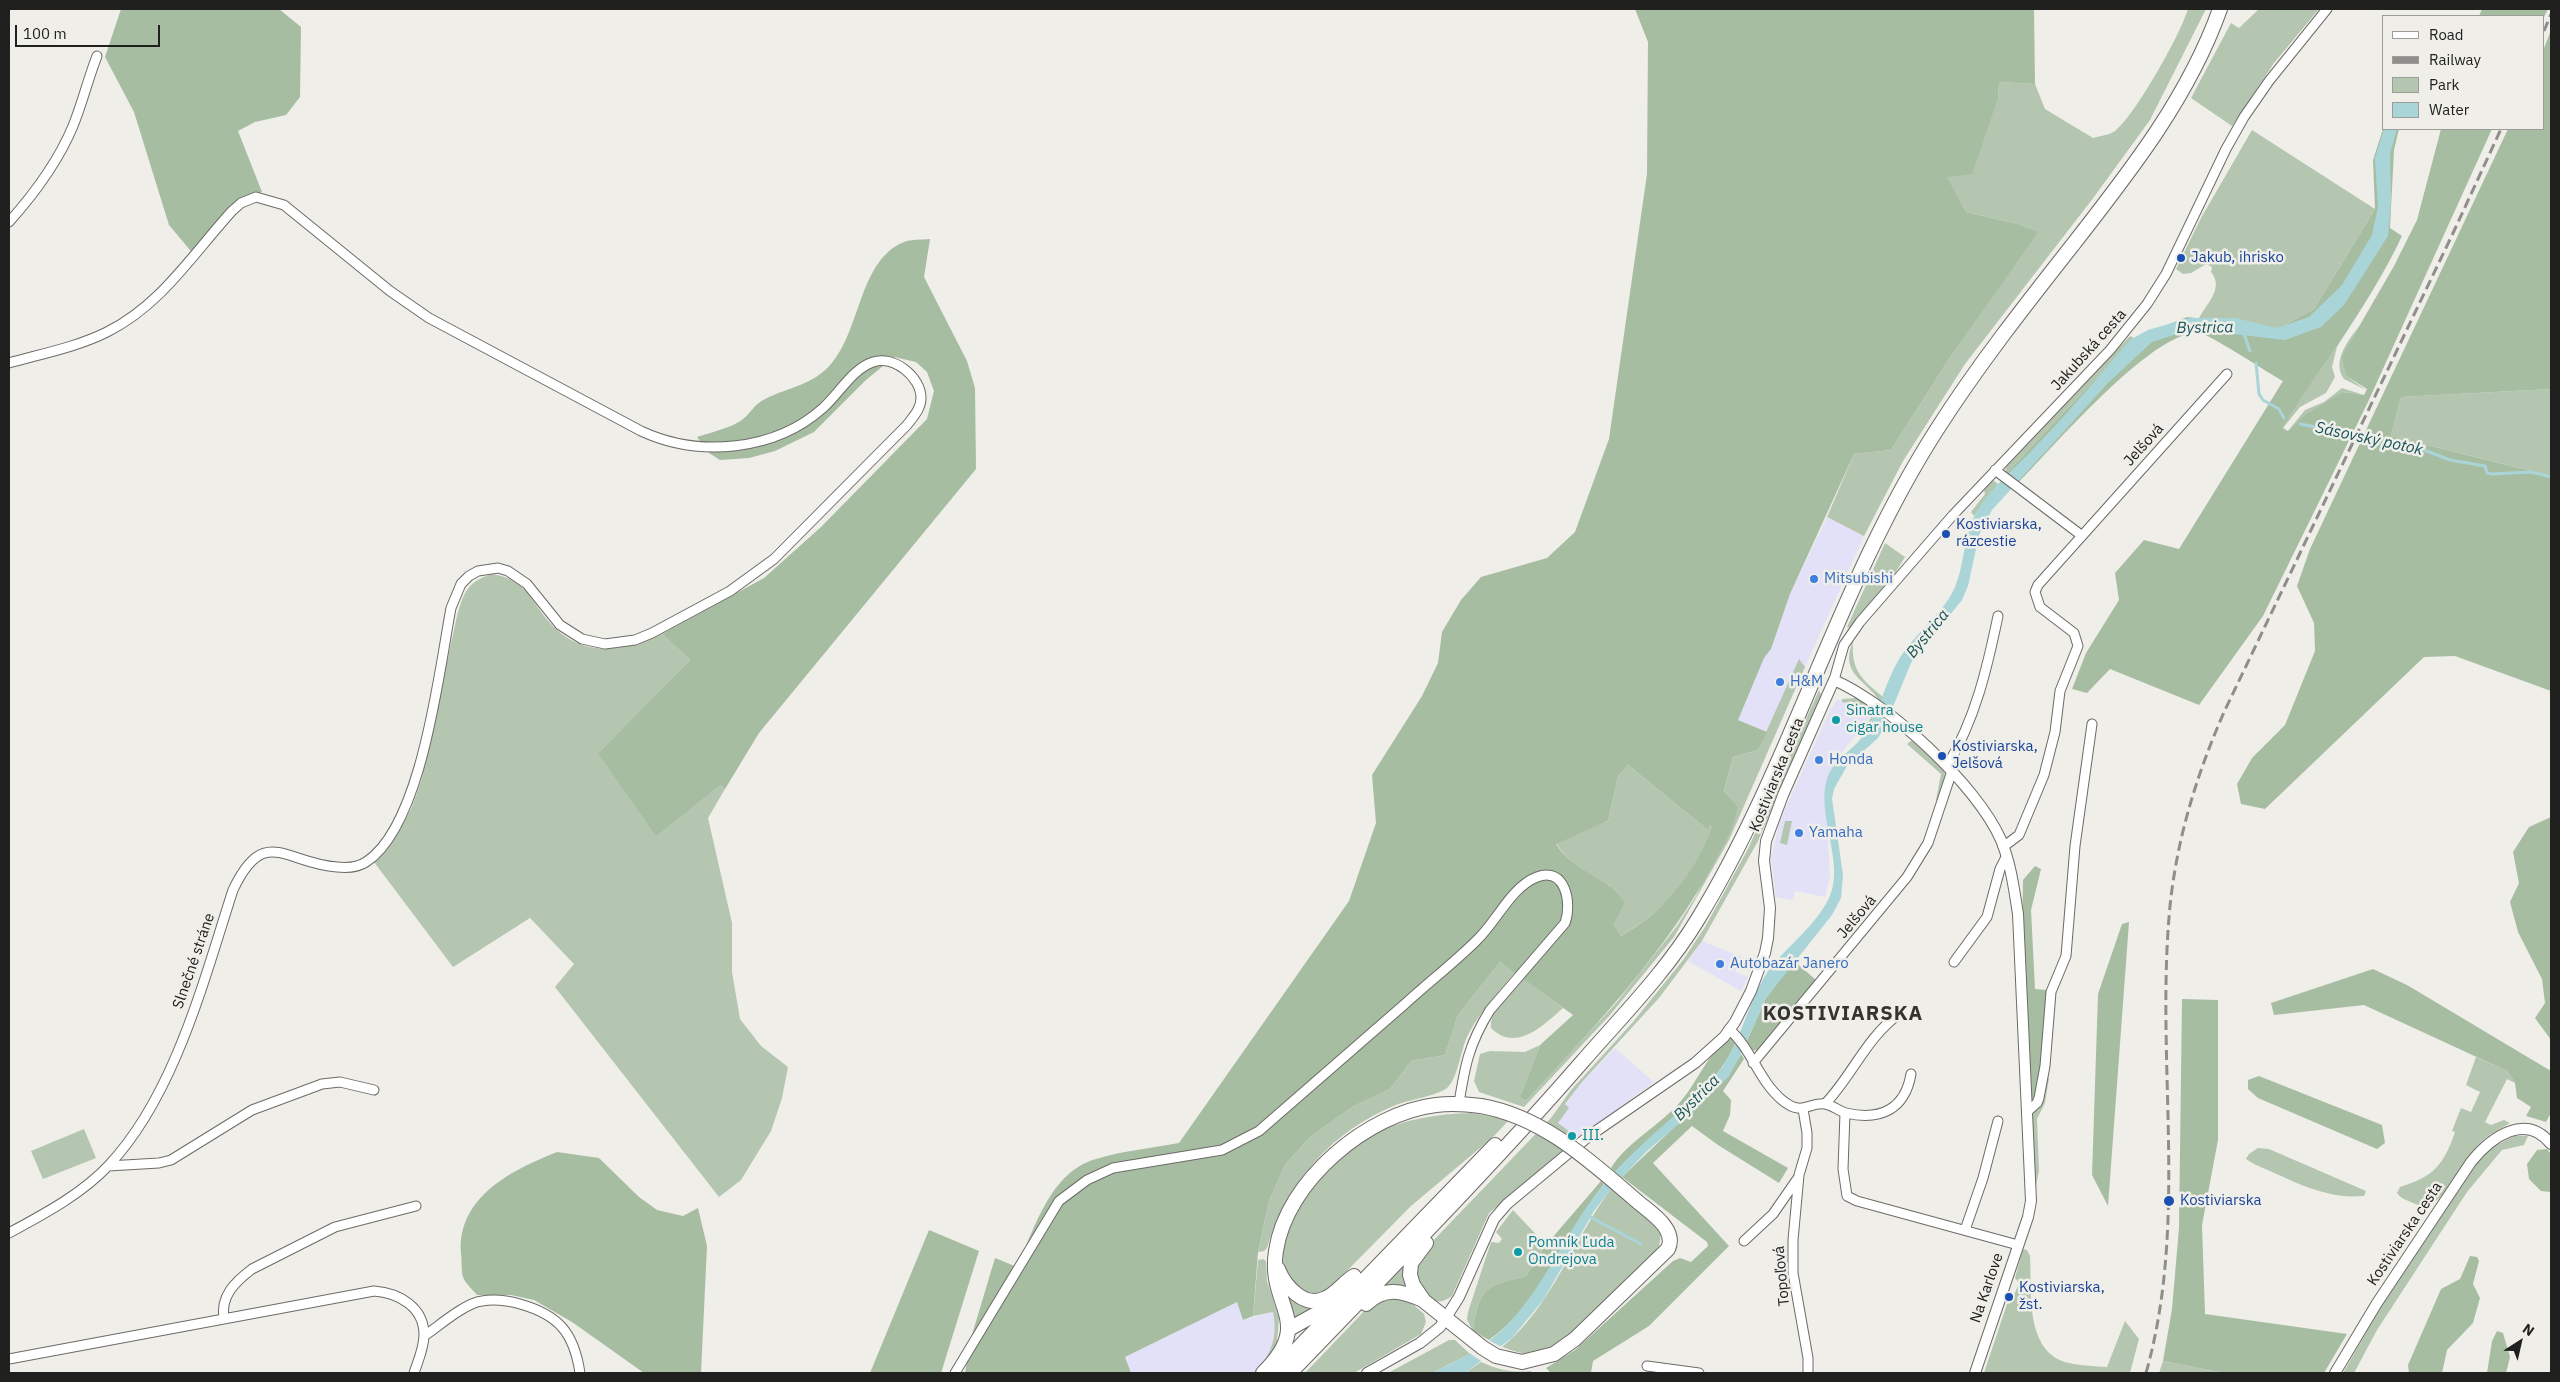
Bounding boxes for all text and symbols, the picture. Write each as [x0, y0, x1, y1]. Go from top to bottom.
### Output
scale bar [18, 15, 162, 47]
legend [2382, 15, 2545, 130]
text: 100 m [23, 24, 67, 43]
text: Road [2429, 25, 2464, 44]
text: Railway [2429, 50, 2481, 69]
text: Park [2429, 75, 2459, 94]
text: Water [2429, 100, 2469, 119]
place label: Jakub, ihrisko [2191, 249, 2284, 267]
marker: Jakub, ihrisko [2175, 252, 2187, 264]
street label: Jakubská cesta [2048, 306, 2130, 394]
water label: Bystrica [2176, 318, 2234, 338]
water label: Sásovský potok [2313, 418, 2425, 460]
street label: Jelšová [2120, 420, 2168, 470]
place label: Kostiviarska, rázcestie [1956, 516, 2042, 551]
marker: Kostiviarska, rázcestie [1940, 528, 1952, 540]
place label: Mitsubishi [1824, 570, 1893, 588]
marker: Mitsubishi [1808, 573, 1820, 585]
water label: Bystrica [1903, 606, 1953, 662]
place label: H&M [1790, 673, 1823, 691]
marker: H&M [1774, 676, 1786, 688]
place label: Sinatra cigar house [1846, 702, 1923, 737]
marker: Sinatra cigar house [1830, 714, 1842, 726]
street label: Kostiviarska cesta [1746, 715, 1808, 835]
place label: Kostiviarska, Jelšová [1952, 738, 2038, 773]
marker: Kostiviarska, Jelšová [1936, 750, 1948, 762]
place label: Honda [1829, 751, 1873, 769]
marker: Honda [1813, 754, 1825, 766]
place label: Yamaha [1809, 824, 1863, 842]
marker: Yamaha [1793, 827, 1805, 839]
street label: Jelšová [1834, 892, 1880, 942]
street label: Slnečné stráne [169, 911, 219, 1011]
place label: Autobazár Janero [1730, 955, 1849, 973]
marker: Autobazár Janero [1714, 958, 1726, 970]
district label: KOSTIVIARSKA [1761, 1002, 1925, 1026]
water label: Bystrica [1670, 1071, 1724, 1125]
place label: III. [1582, 1127, 1604, 1145]
marker: III. [1566, 1130, 1578, 1142]
street label: Kostiviarska cesta [2364, 1179, 2446, 1289]
place label: Kostiviarska [2180, 1192, 2262, 1210]
marker: Kostiviarska [2162, 1194, 2176, 1208]
place label: Pomník Ľuda Ondrejova [1528, 1234, 1615, 1269]
street label: Topoľová [1770, 1245, 1794, 1307]
marker: Pomník Ľuda Ondrejova [1512, 1246, 1524, 1258]
street label: Na Karlove [1967, 1251, 2007, 1325]
place label: Kostiviarska, žst. [2019, 1279, 2105, 1314]
marker: Kostiviarska, žst. [2003, 1291, 2015, 1303]
north arrow [2495, 1317, 2545, 1367]
text: N [2519, 1319, 2538, 1340]

